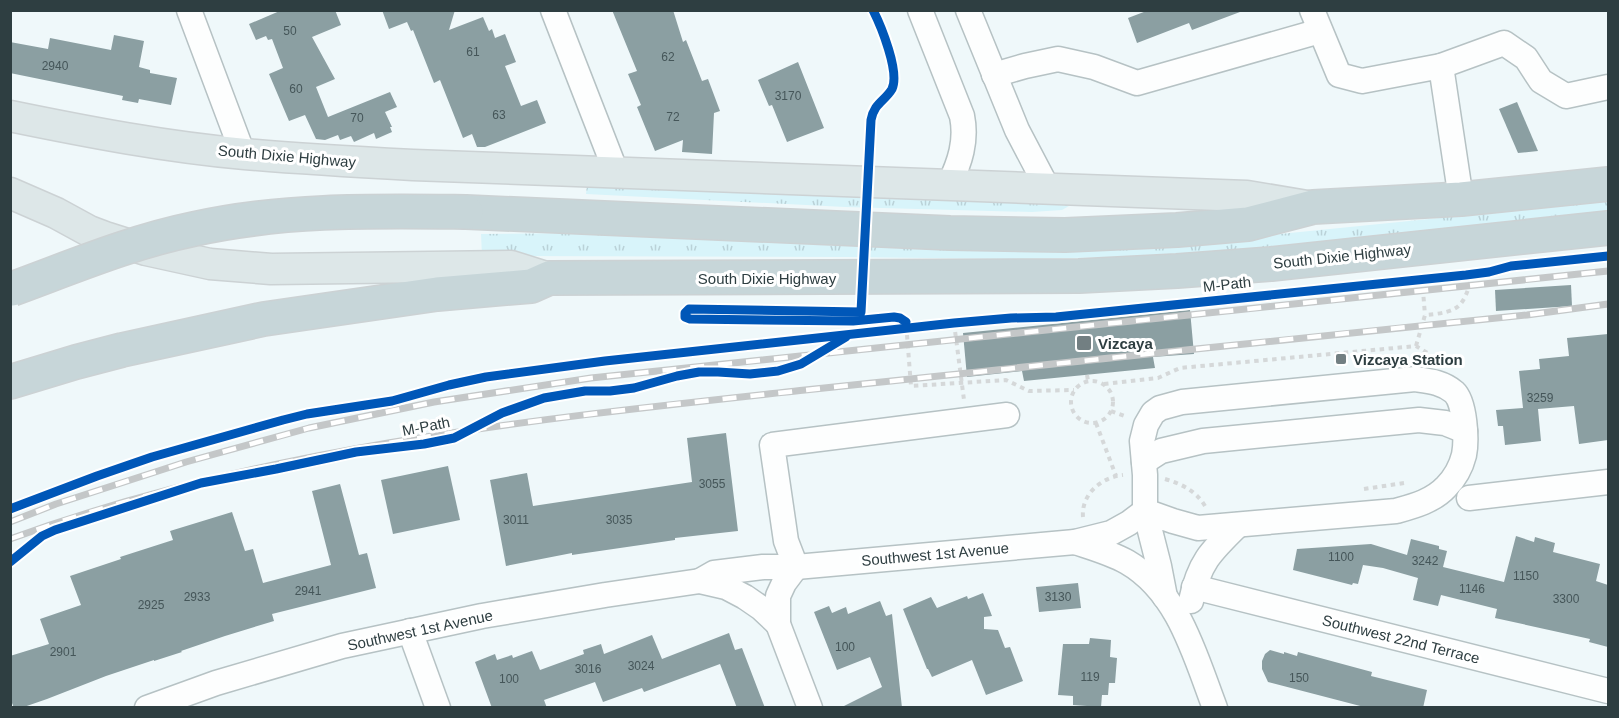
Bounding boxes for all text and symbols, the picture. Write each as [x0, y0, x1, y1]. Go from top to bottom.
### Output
house number: 50 [283, 24, 297, 38]
house number: 61 [466, 45, 480, 59]
house number: 62 [661, 50, 675, 64]
house number: 2940 [42, 59, 69, 73]
house number: 60 [289, 82, 303, 96]
house number: 3170 [775, 89, 802, 103]
house number: 63 [492, 108, 506, 122]
house number: 72 [666, 110, 680, 124]
house number: 70 [350, 111, 364, 125]
street label: South Dixie Highway [217, 142, 357, 171]
street label: South Dixie Highway [1272, 240, 1412, 272]
street label: South Dixie Highway [698, 270, 837, 287]
street label: M-Path [1202, 273, 1252, 295]
marker: Vizcaya [1075, 334, 1093, 352]
place label: Vizcaya [1098, 335, 1153, 352]
place label: Vizcaya Station [1353, 351, 1463, 368]
marker: Vizcaya Station [1334, 352, 1348, 366]
house number: 3259 [1527, 391, 1554, 405]
street label: M-Path [401, 413, 451, 439]
house number: 3055 [699, 477, 726, 491]
house number: 3011 [503, 513, 529, 527]
house number: 3035 [606, 513, 633, 527]
street label: Southwest 1st Avenue [860, 539, 1010, 569]
house number: 1100 [1328, 550, 1354, 564]
house number: 3242 [1412, 554, 1439, 568]
house number: 1150 [1513, 569, 1539, 583]
house number: 1146 [1459, 582, 1485, 596]
house number: 2941 [295, 584, 322, 598]
house number: 2933 [184, 590, 211, 604]
house number: 3130 [1045, 590, 1072, 604]
house number: 3300 [1553, 592, 1580, 606]
house number: 2925 [138, 598, 165, 612]
street label: Southwest 1st Avenue [346, 606, 494, 654]
street label: Southwest 22nd Terrace [1321, 611, 1481, 667]
house number: 100 [835, 640, 855, 654]
house number: 2901 [50, 645, 77, 659]
house number: 3024 [628, 659, 655, 673]
house number: 3016 [575, 662, 602, 676]
house number: 119 [1080, 670, 1100, 684]
house number: 150 [1289, 671, 1309, 685]
house number: 100 [499, 672, 519, 686]

